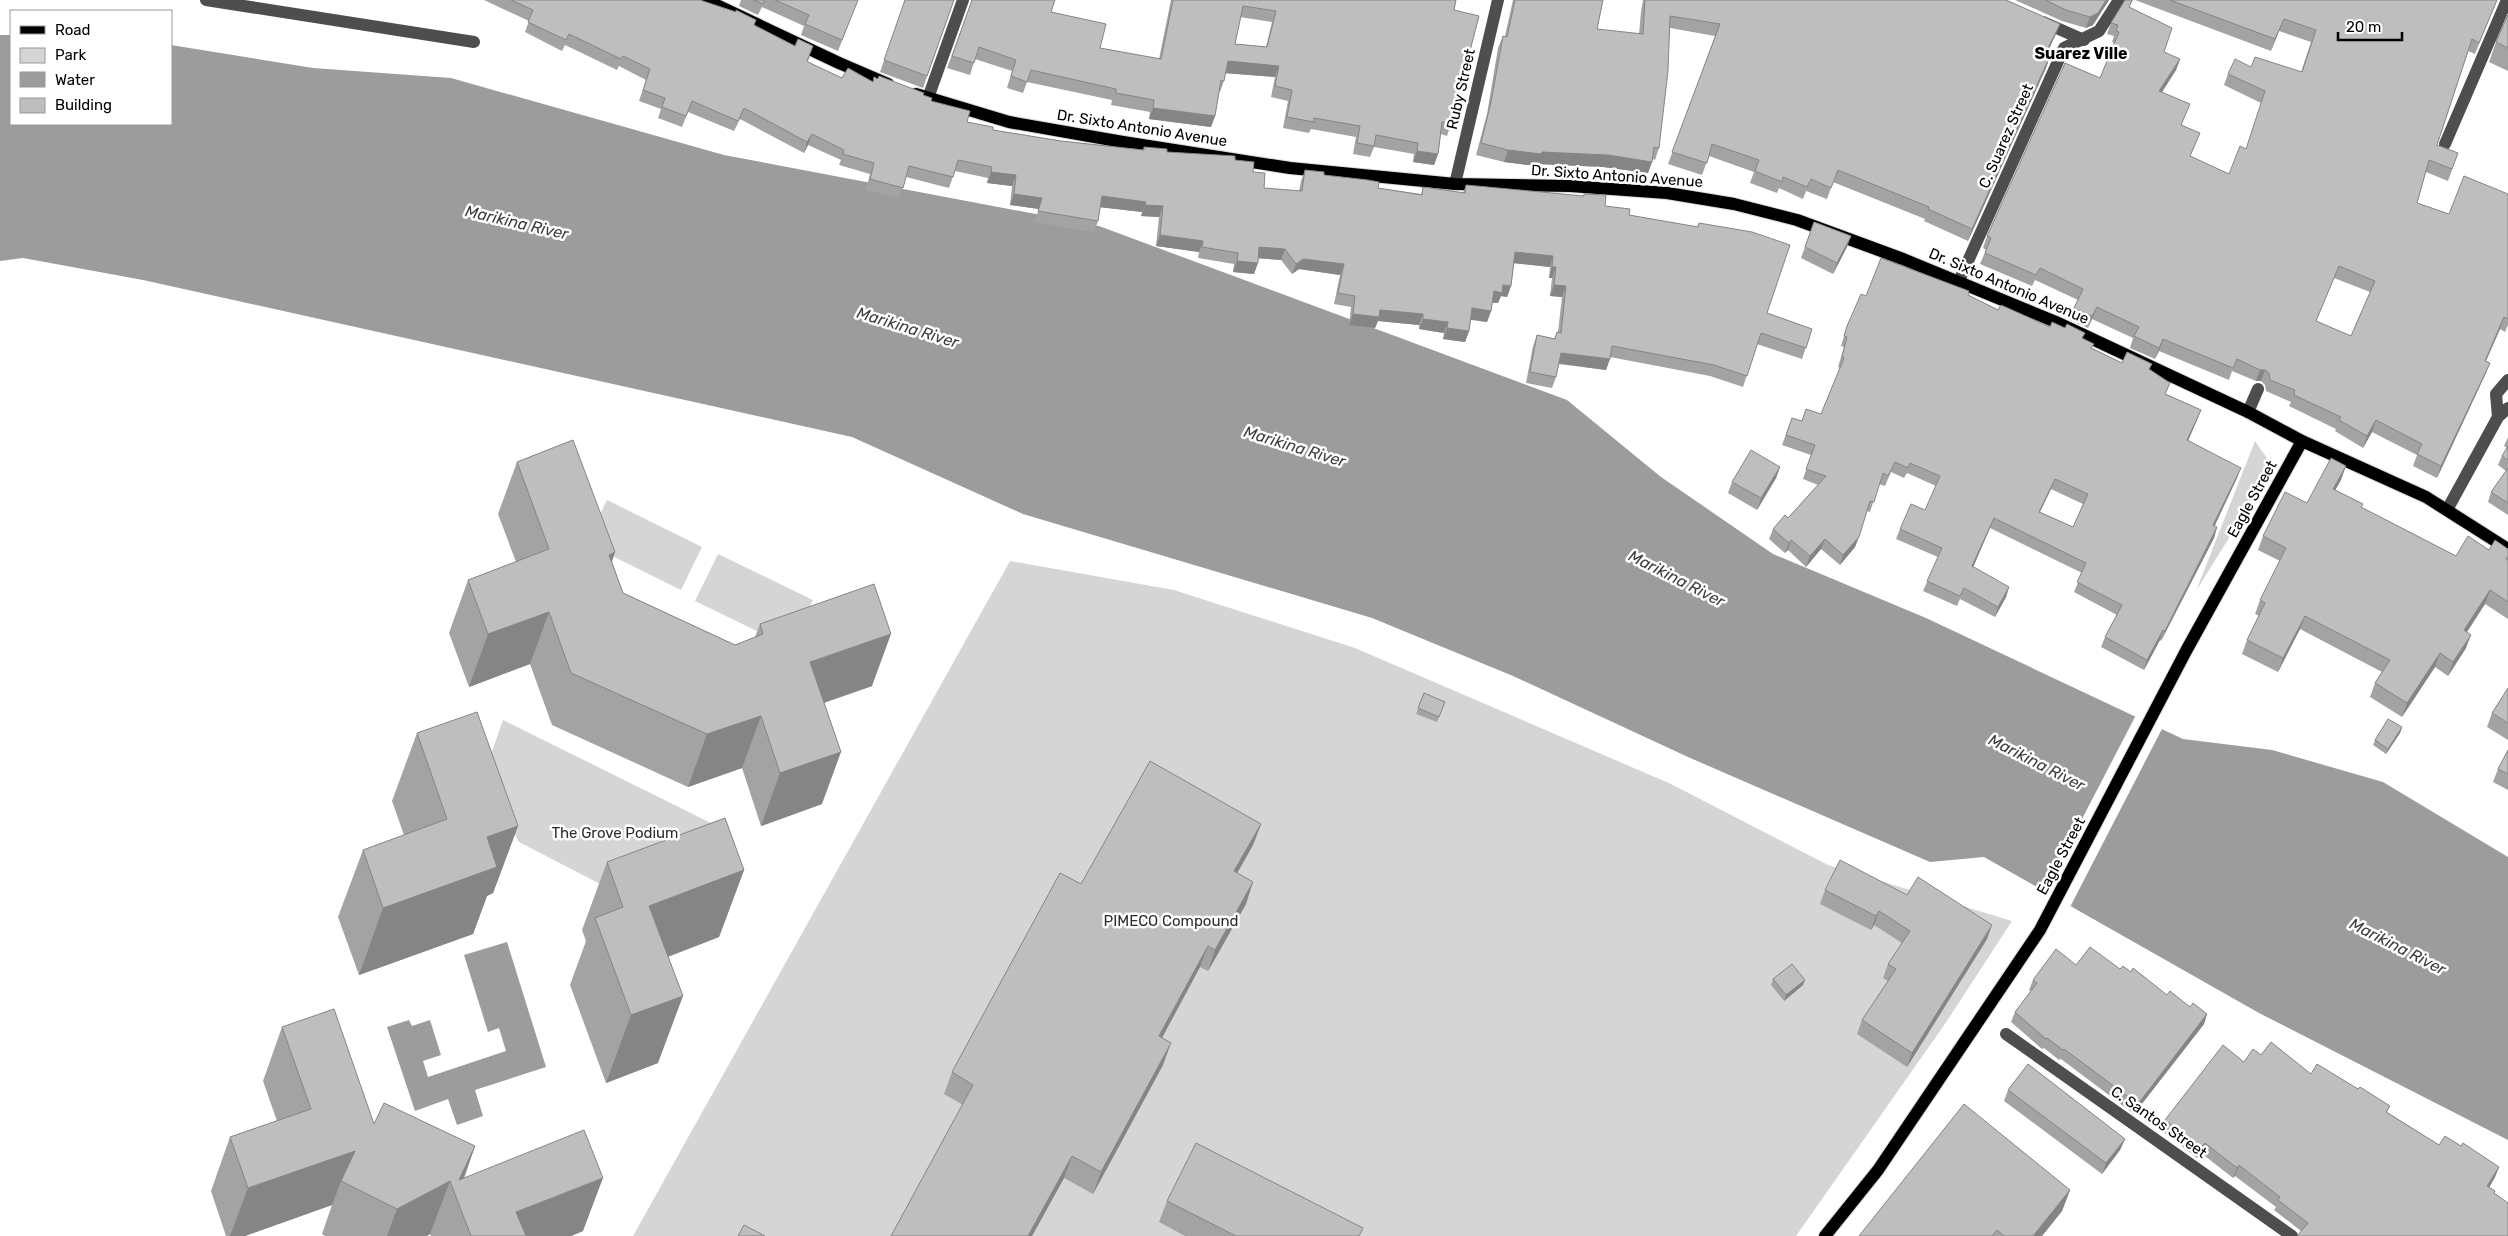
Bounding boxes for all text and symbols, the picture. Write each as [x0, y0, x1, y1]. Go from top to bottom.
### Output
legend [10, 10, 172, 125]
scale bar [2338, 10, 2402, 42]
text: 20 m [2346, 18, 2381, 36]
text: Road [55, 21, 91, 39]
district label: Suarez Ville [2035, 44, 2127, 63]
text: Park [55, 46, 86, 64]
street label: Ruby Street [1443, 47, 1479, 131]
text: Water [55, 71, 95, 89]
street label: C. Suarez Street [1975, 81, 2037, 191]
text: Building [55, 96, 112, 114]
street label: Dr. Sixto Antonio Avenue [1056, 106, 1228, 150]
street label: Dr. Sixto Antonio Avenue [1531, 161, 1703, 191]
water label: Marikina River [463, 201, 571, 244]
street label: Dr. Sixto Antonio Avenue [1926, 244, 2092, 328]
water label: Marikina River [855, 303, 962, 352]
water label: Marikina River [1242, 422, 1349, 471]
street label: Eagle Street [2223, 457, 2281, 541]
water label: Marikina River [1626, 546, 1729, 611]
water label: Marikina River [1986, 730, 2089, 795]
street label: Eagle Street [2033, 814, 2089, 898]
park label: The Grove Podium [552, 824, 678, 842]
park label: PIMECO Compound [1104, 912, 1238, 930]
water label: Marikina River [2347, 914, 2450, 979]
street label: C. Santos Street [2108, 1082, 2211, 1162]

